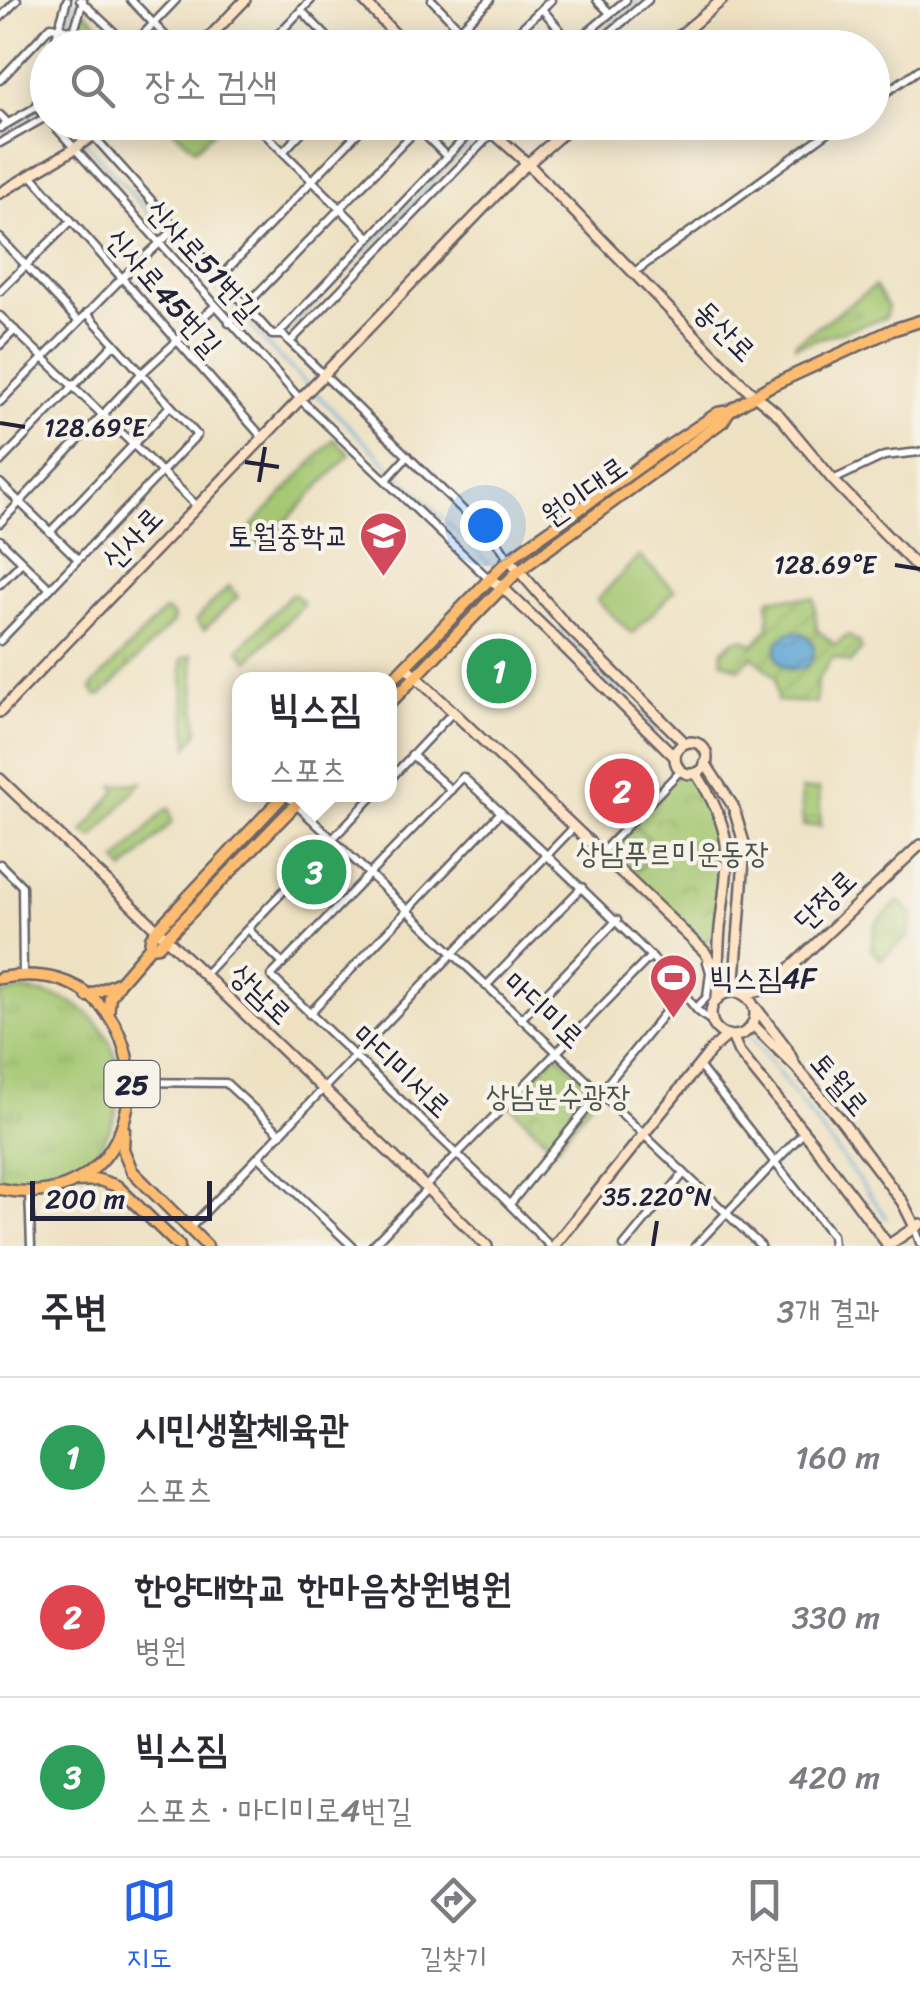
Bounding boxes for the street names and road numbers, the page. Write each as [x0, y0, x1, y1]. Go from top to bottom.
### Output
street label: 신사로51번길 [132, 185, 274, 335]
street label: 신사로45번길 [92, 215, 236, 369]
street label: 동산로 [680, 286, 770, 376]
street label: 원이대로 [529, 441, 639, 541]
street label: 신사로 [87, 493, 177, 583]
street label: 단정로 [780, 855, 870, 945]
street label: 상남로 [216, 949, 306, 1039]
street label: 마디미로 [490, 957, 598, 1063]
street label: 마디미서로 [339, 1010, 465, 1132]
street label: 토월로 [796, 1039, 884, 1129]
road number: 25 [104, 1061, 160, 1107]

